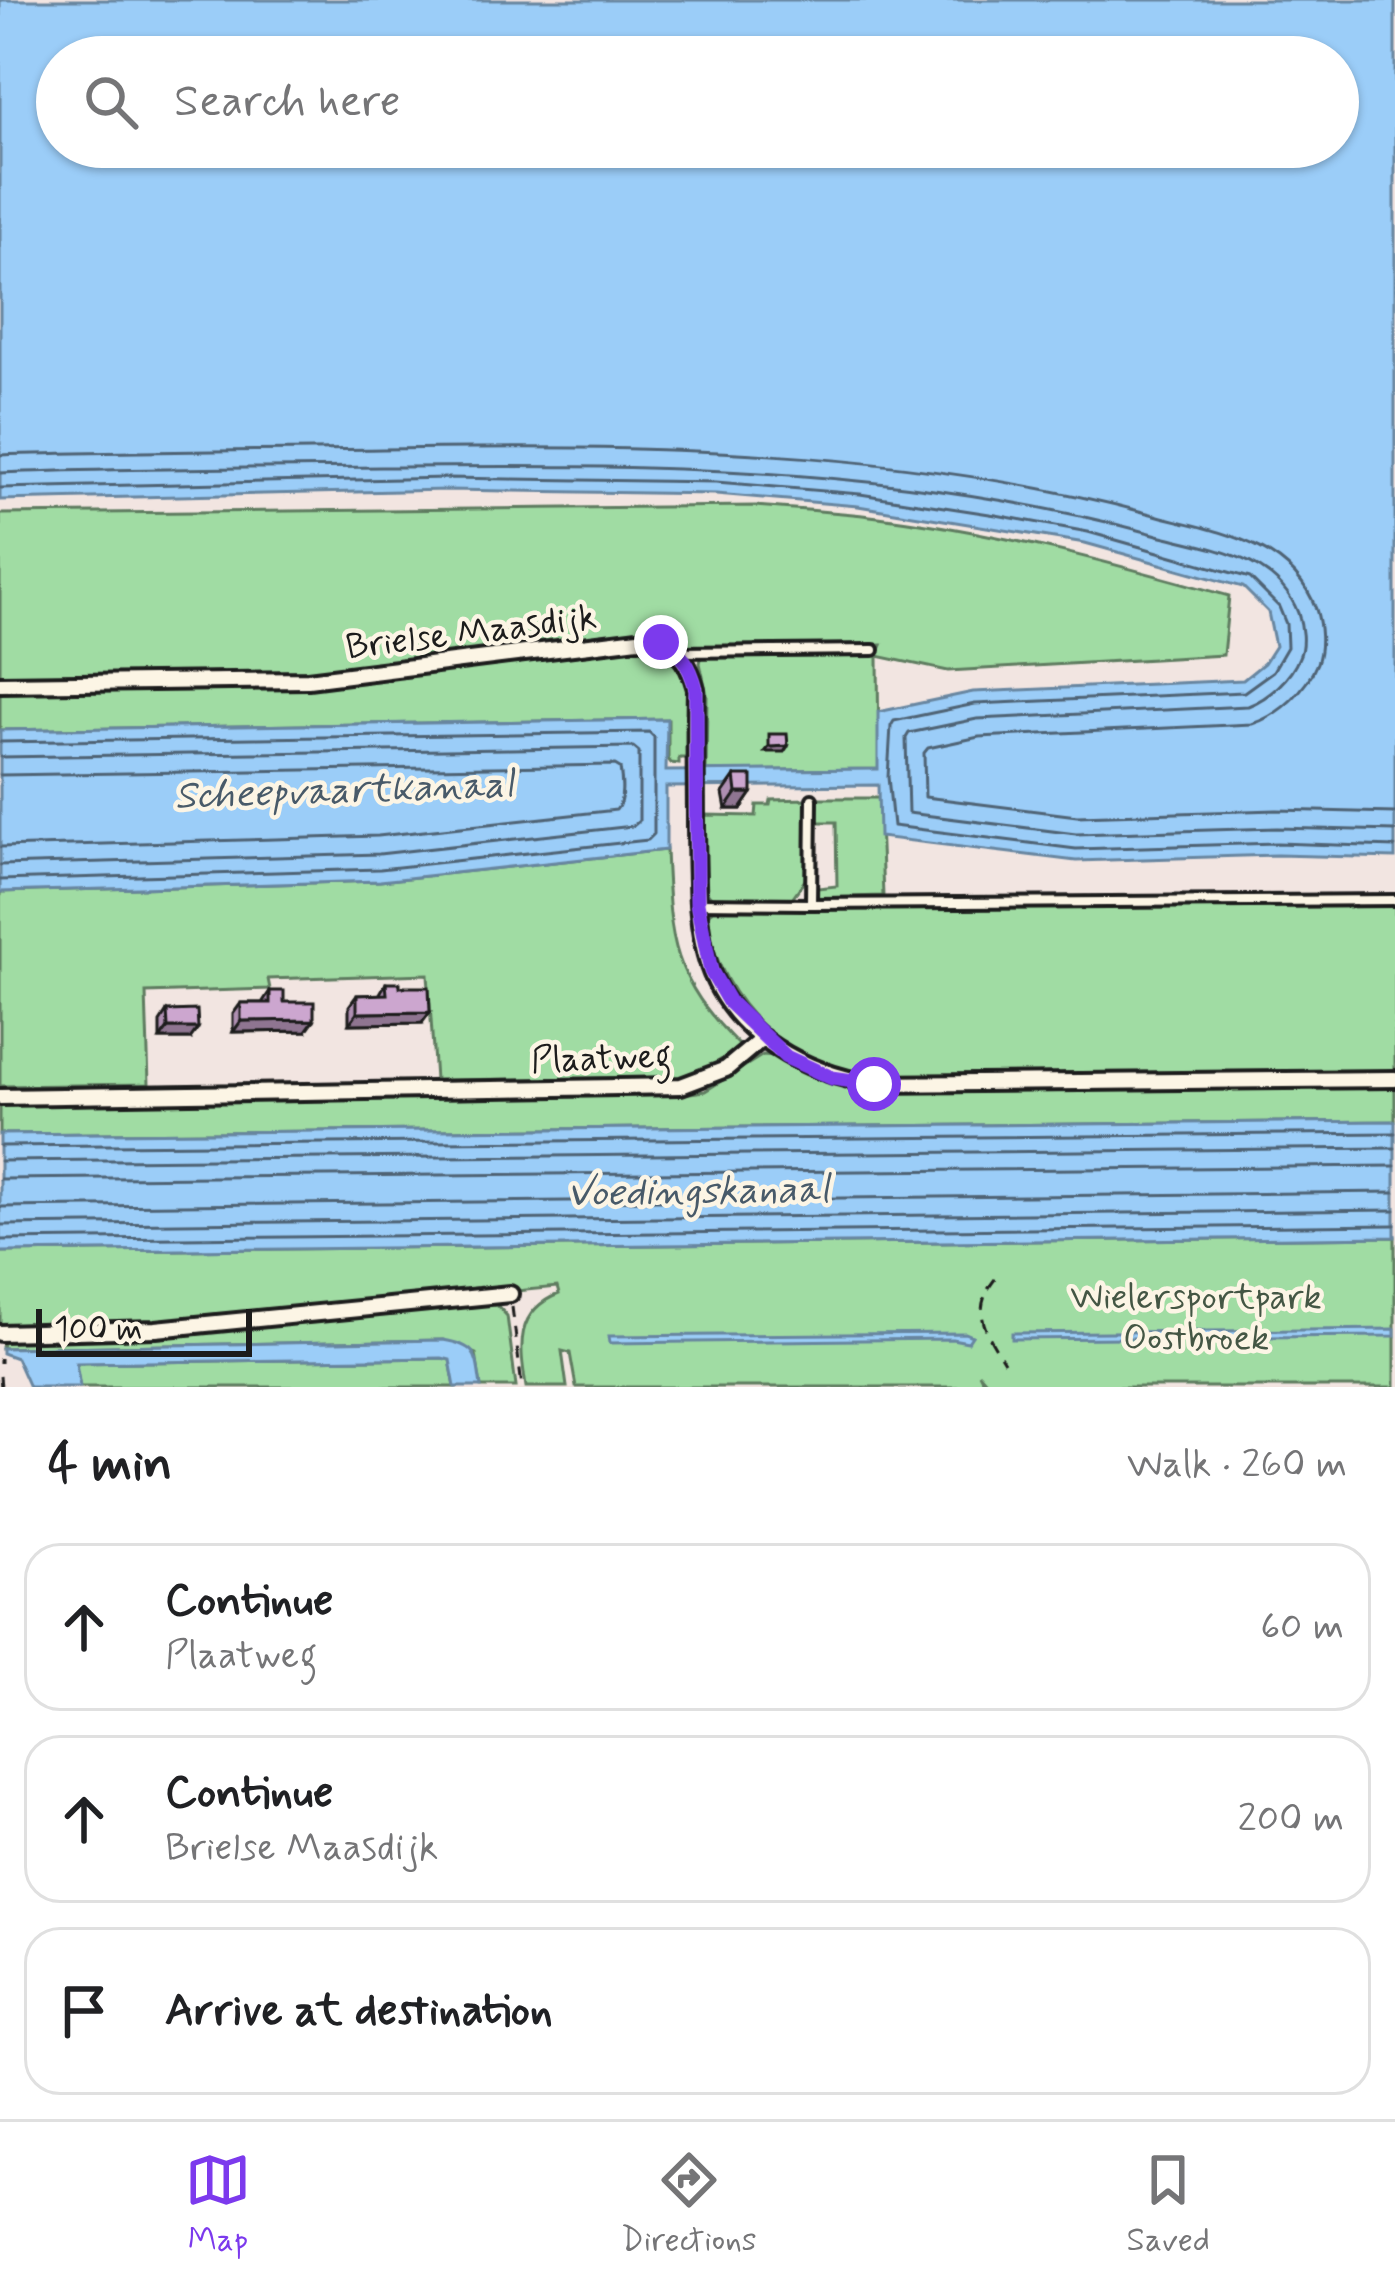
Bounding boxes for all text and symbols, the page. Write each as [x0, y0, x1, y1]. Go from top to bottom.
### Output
search box [36, 36, 1359, 168]
icon: search [78, 69, 144, 135]
text: Search here [174, 73, 401, 132]
street label: Brielse Maasdijk [343, 595, 600, 672]
route end [634, 615, 688, 669]
water label: Scheepvaartkanaal [174, 760, 517, 823]
street label: Plaatweg [530, 1034, 672, 1088]
route start [847, 1057, 901, 1111]
water label: Voedingskanaal [566, 1165, 833, 1220]
park label: Wielersportpark Oostbroek [1070, 1275, 1322, 1363]
scale bar [36, 1303, 252, 1356]
text: 100 m [54, 1308, 143, 1352]
text: 4 min [48, 1432, 172, 1498]
text: Walk · 260 m [1127, 1440, 1347, 1491]
text: Continue [165, 1572, 333, 1631]
icon: ahead [51, 1594, 117, 1660]
text: 60 m [1260, 1602, 1344, 1653]
text: Plaatweg [165, 1631, 317, 1682]
text: Continue [165, 1764, 333, 1823]
icon: ahead [51, 1786, 117, 1852]
text: 200 m [1238, 1794, 1344, 1845]
text: Brielse Maasdijk [165, 1823, 438, 1874]
icon: arrive [51, 1978, 117, 2044]
text: Arrive at destination [165, 1982, 553, 2041]
tab: Map [185, 2147, 251, 2263]
tab: Directions [621, 2147, 757, 2263]
tab: Saved [1127, 2147, 1210, 2263]

